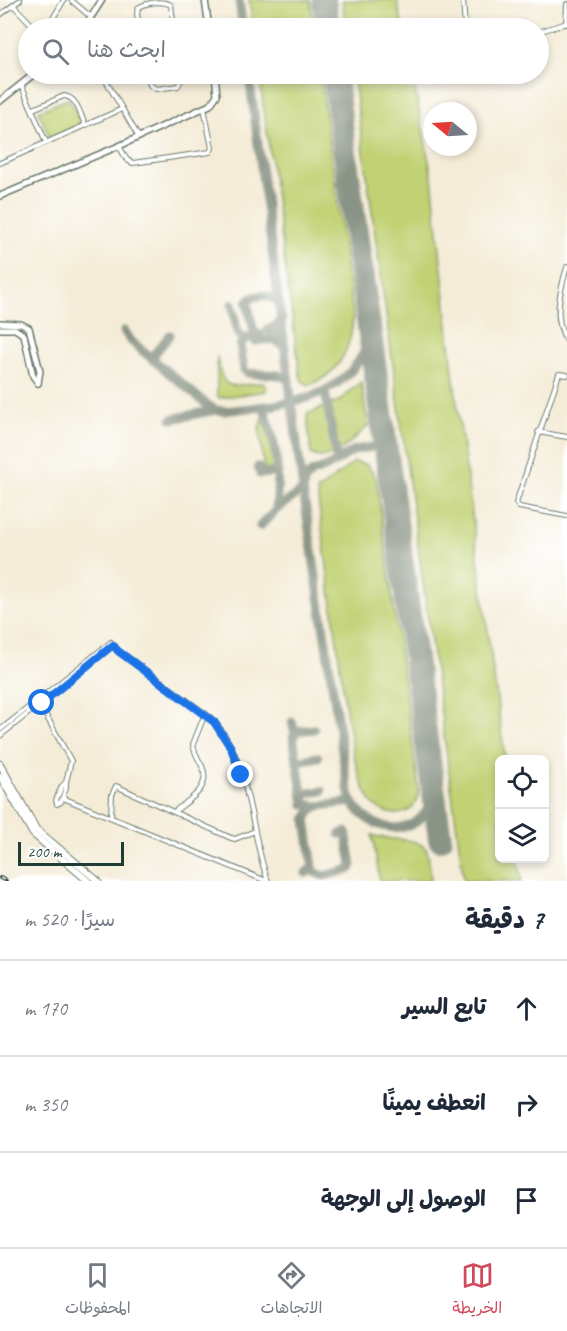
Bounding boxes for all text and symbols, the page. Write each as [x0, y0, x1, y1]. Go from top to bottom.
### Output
search box [18, 18, 549, 84]
icon: search [39, 35, 72, 68]
text: ابحث هنا [87, 36, 166, 64]
north arrow [423, 102, 477, 156]
route start [28, 689, 54, 715]
map controls [495, 755, 549, 863]
button: locate [495, 755, 549, 809]
route end [227, 761, 253, 787]
button: layers [495, 809, 549, 863]
scale bar [18, 839, 124, 866]
text: 200 m [27, 842, 61, 862]
text: 7 دقيقة [465, 903, 543, 936]
text: سيرًا · 520 m [24, 907, 115, 932]
icon: ahead [510, 992, 543, 1025]
text: تابع السير [402, 993, 486, 1021]
text: 170 m [24, 996, 67, 1021]
icon: right [510, 1088, 543, 1121]
text: انعطف يمينًا [382, 1089, 486, 1117]
text: 350 m [24, 1092, 67, 1117]
icon: arrive [510, 1184, 543, 1217]
text: الوصول إلى الوجهة [321, 1185, 486, 1213]
tab: المحفوظات [65, 1259, 131, 1322]
tab: الاتجاهات [261, 1259, 322, 1322]
tab: الخريطة [452, 1259, 502, 1322]

